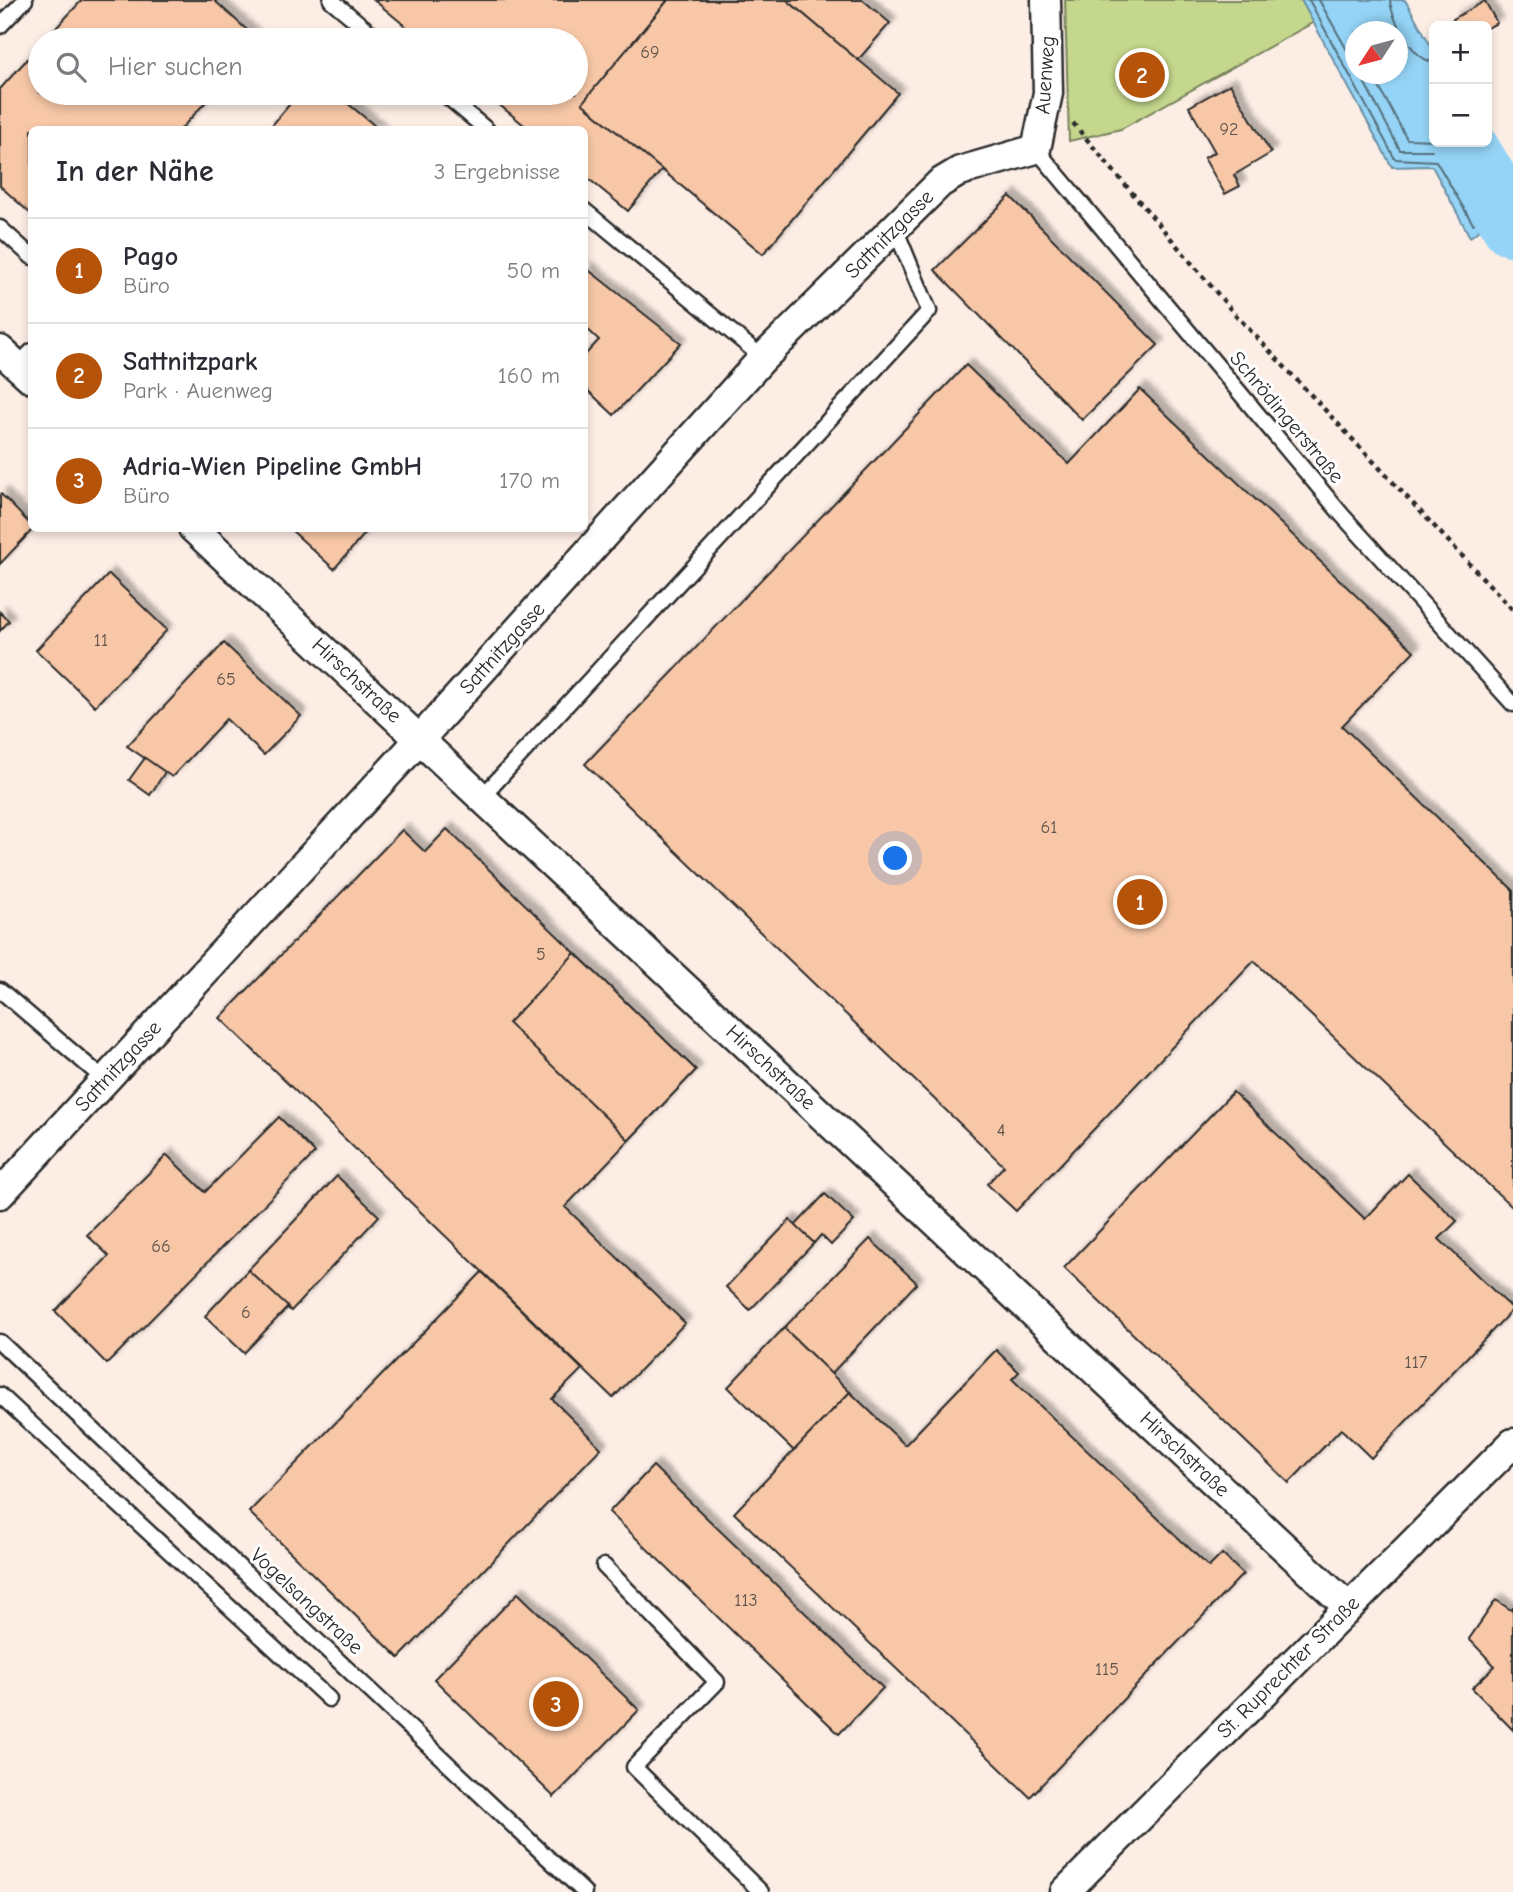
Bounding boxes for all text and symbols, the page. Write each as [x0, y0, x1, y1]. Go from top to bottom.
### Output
north arrow [1345, 21, 1408, 84]
map controls [1429, 21, 1492, 147]
button: + [1429, 21, 1492, 84]
search box [28, 28, 588, 105]
street label: Auenweg [1030, 35, 1060, 115]
house number: 69 [640, 42, 660, 63]
icon: search [52, 48, 90, 86]
pin: 2 [1119, 49, 1165, 101]
text: Hier suchen [108, 52, 243, 82]
button: − [1429, 84, 1492, 147]
house number: 92 [1220, 119, 1238, 140]
text: In der Nähe [56, 154, 214, 189]
text: 3 Ergebnisse [434, 158, 560, 185]
street label: Sattnitzgasse [840, 185, 938, 283]
text: Pago [123, 242, 178, 272]
text: 1 [74, 257, 84, 284]
text: 50 m [507, 257, 560, 284]
text: Büro [123, 272, 170, 299]
street label: Schrödingerstraße [1225, 346, 1349, 488]
text: Sattnitzpark [123, 347, 257, 377]
text: 2 [73, 362, 85, 389]
text: 160 m [498, 362, 560, 389]
text: Park · Auenweg [123, 377, 273, 404]
text: Adria-Wien Pipeline GmbH [123, 452, 422, 482]
text: 3 [73, 467, 85, 494]
text: 170 m [499, 467, 560, 494]
text: Büro [123, 482, 170, 509]
street label: Sattnitzgasse [454, 597, 550, 699]
house number: 11 [94, 630, 108, 651]
street label: Hirschstraße [307, 633, 407, 727]
house number: 65 [216, 669, 236, 690]
house number: 61 [1041, 817, 1057, 838]
your location [878, 841, 912, 875]
pin: 1 [1117, 876, 1163, 928]
house number: 5 [536, 944, 546, 965]
street label: Sattnitzgasse [70, 1016, 166, 1116]
street label: Hirschstraße [721, 1020, 821, 1114]
house number: 4 [997, 1120, 1005, 1141]
house number: 66 [151, 1236, 171, 1257]
house number: 6 [241, 1302, 251, 1323]
house number: 117 [1405, 1352, 1428, 1373]
street label: Hirschstraße [1135, 1407, 1235, 1501]
street label: Vogelsangstraße [246, 1543, 368, 1659]
house number: 113 [734, 1590, 758, 1611]
street label: St. Ruprechter Straße [1212, 1591, 1364, 1743]
house number: 115 [1095, 1659, 1119, 1680]
pin: 3 [533, 1678, 579, 1730]

